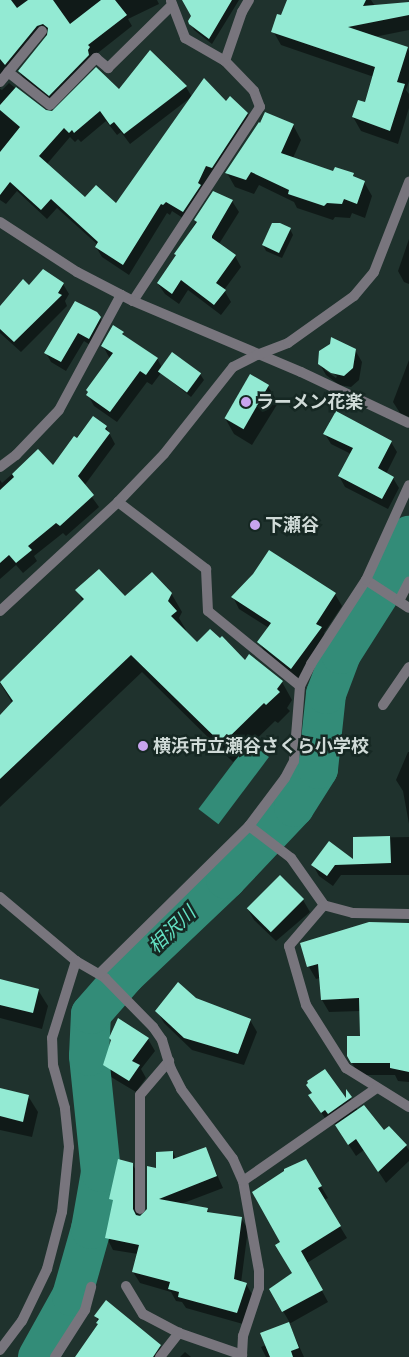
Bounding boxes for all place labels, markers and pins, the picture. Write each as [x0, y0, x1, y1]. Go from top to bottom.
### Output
place label: ラーメン花楽 [256, 391, 364, 413]
marker: ラーメン花楽 [240, 396, 252, 408]
place label: 下瀬谷 [265, 514, 319, 536]
marker: 下瀬谷 [249, 519, 261, 531]
place label: 横浜市立瀬谷さくら小学校 [153, 735, 369, 757]
marker: 横浜市立瀬谷さくら小学校 [137, 740, 149, 752]

